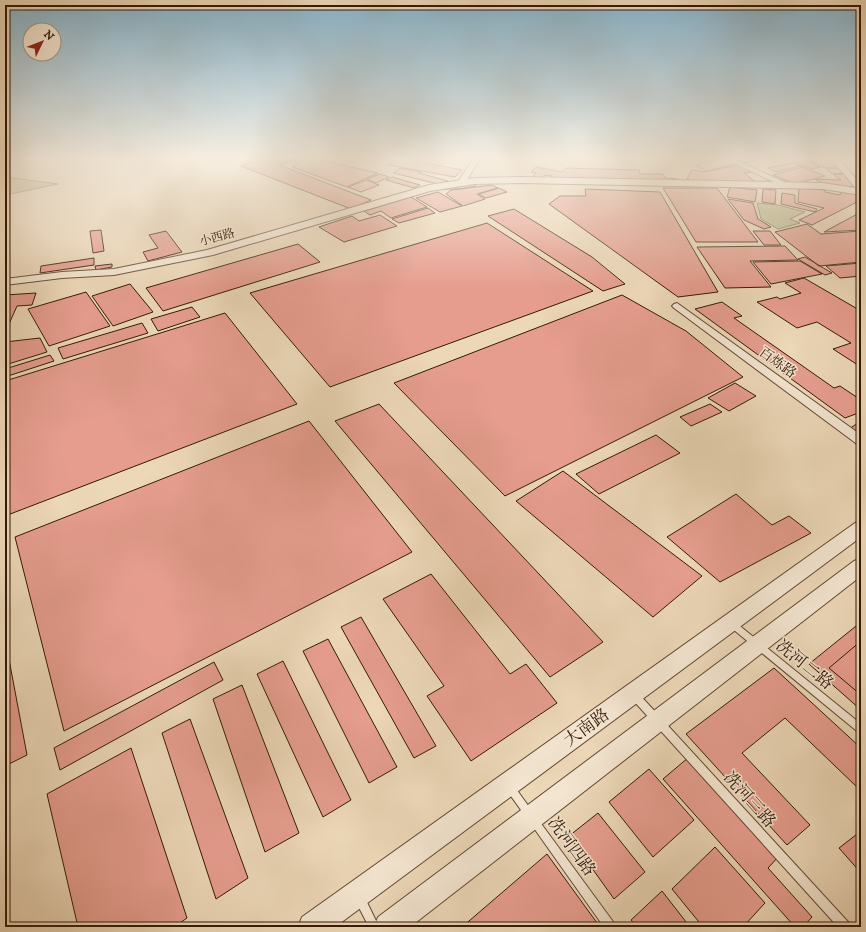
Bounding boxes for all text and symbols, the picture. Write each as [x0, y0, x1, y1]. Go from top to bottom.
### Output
north arrow [22, 22, 62, 62]
text: N [40, 28, 57, 44]
street label: 小西路 [198, 226, 236, 249]
street label: 百炼路 [755, 343, 800, 382]
street label: 冼河二路 [771, 635, 838, 695]
street label: 大南路 [559, 704, 614, 752]
street label: 冼河三路 [718, 767, 780, 832]
street label: 冼河四路 [542, 813, 600, 881]

